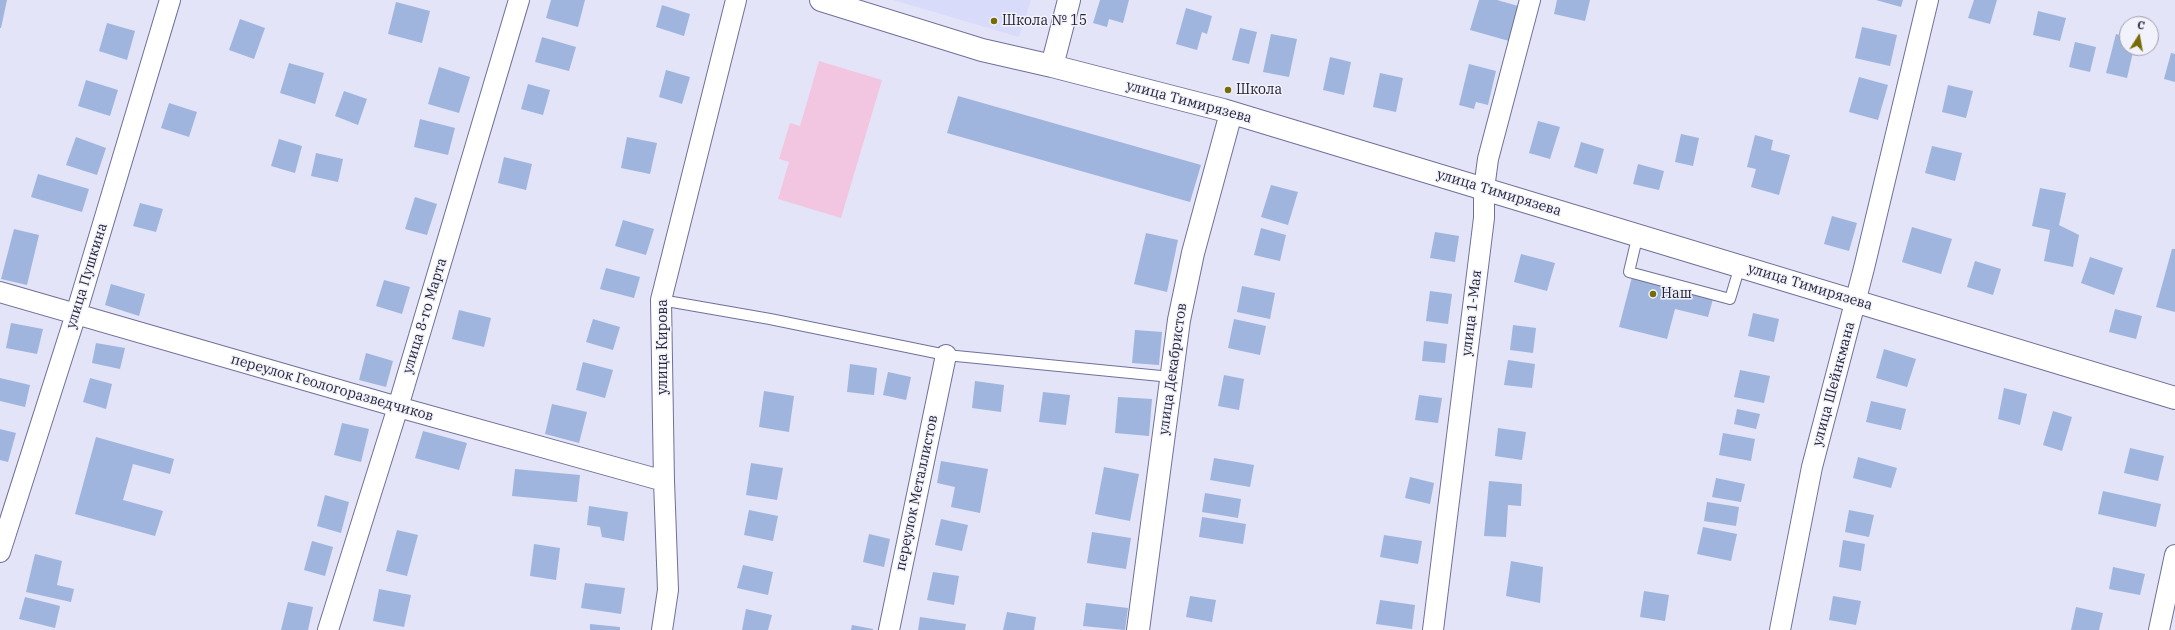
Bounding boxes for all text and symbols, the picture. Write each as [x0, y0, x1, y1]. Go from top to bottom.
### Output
place label: Школа № 15 [1002, 13, 1087, 29]
marker: Школа № 15 [989, 16, 999, 26]
north arrow [2119, 16, 2159, 56]
text: С [2136, 18, 2146, 33]
street label: улица Тимирязева [1124, 77, 1254, 127]
place label: Школа [1236, 82, 1282, 98]
marker: Школа [1223, 85, 1233, 95]
street label: улица Тимирязева [1435, 166, 1563, 220]
street label: улица Пушкина [63, 221, 111, 331]
street label: улица 8-го Марта [399, 256, 451, 376]
street label: улица Тимирязева [1746, 260, 1874, 314]
street label: улица 1-Мая [1458, 269, 1486, 357]
place label: Наш [1661, 286, 1692, 302]
marker: Наш [1648, 289, 1658, 299]
street label: улица Кирова [655, 299, 671, 395]
street label: улица Декабристов [1155, 302, 1191, 436]
street label: улица Шейнкмана [1809, 320, 1859, 448]
street label: переулок Геологоразведчиков [229, 351, 435, 425]
street label: переулок Металлистов [892, 414, 942, 572]

